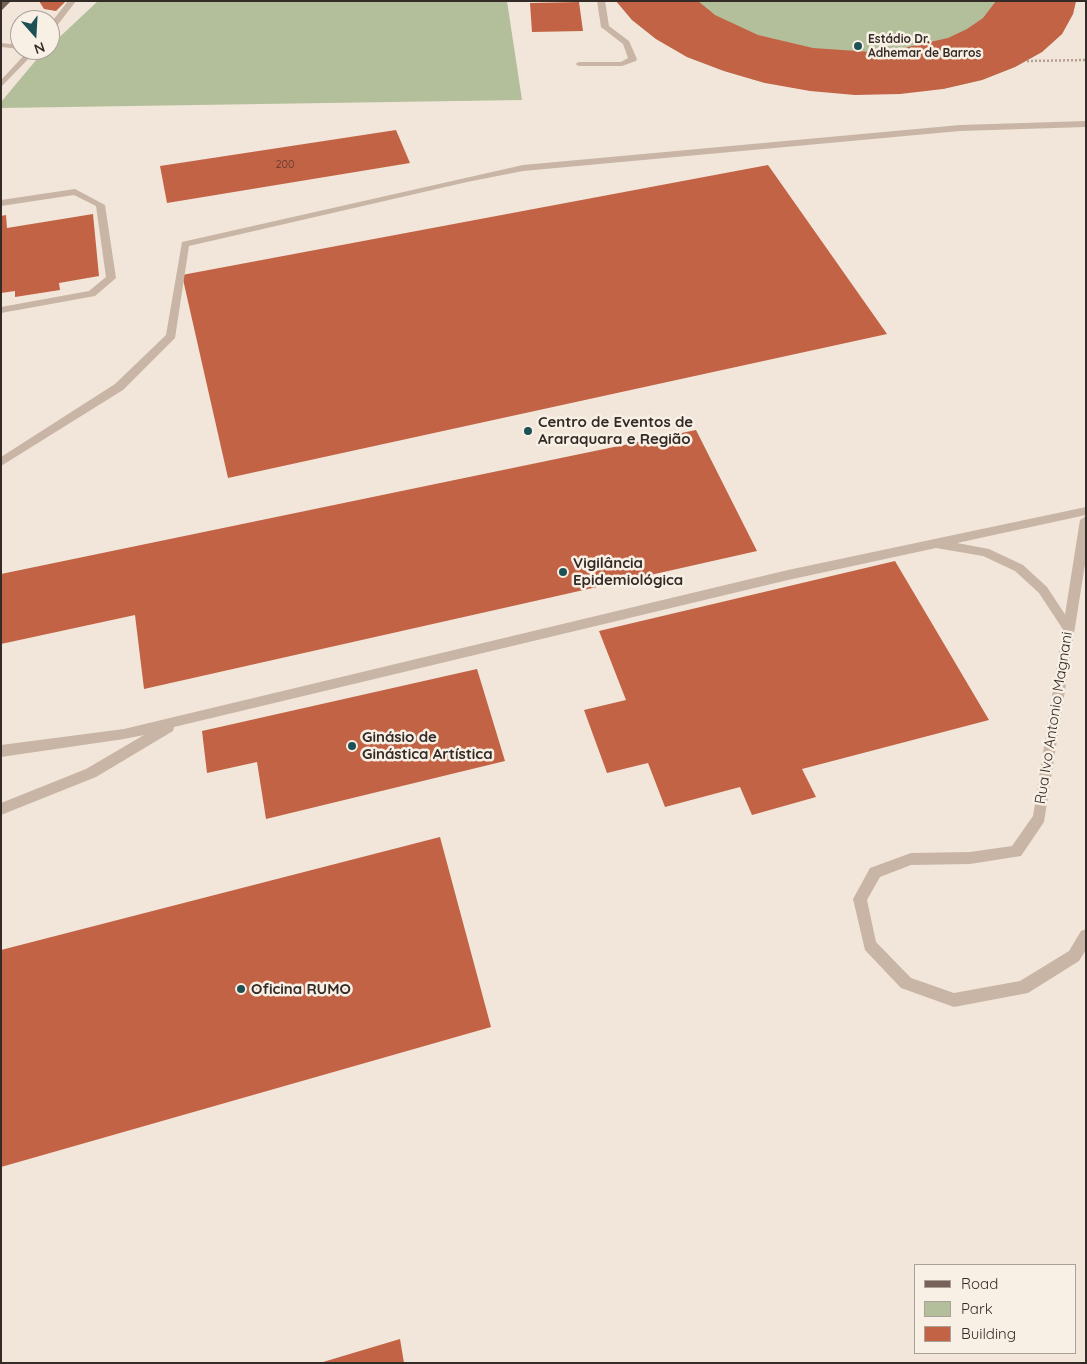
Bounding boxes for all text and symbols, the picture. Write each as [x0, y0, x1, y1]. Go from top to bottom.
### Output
north arrow [10, 10, 60, 60]
place label: Estádio Dr. Adhemar de Barros [868, 32, 981, 60]
text: N [32, 38, 47, 58]
marker: Estádio Dr. Adhemar de Barros [852, 40, 864, 52]
house number: 200 [275, 158, 295, 172]
place label: Centro de Eventos de Araraquara e Região [538, 413, 693, 448]
marker: Centro de Eventos de Araraquara e Região [522, 425, 534, 437]
place label: Vigilância Epidemiológica [573, 554, 683, 589]
marker: Vigilância Epidemiológica [557, 566, 569, 578]
street label: Rua Ivo Antonio Magnani [1031, 630, 1077, 806]
place label: Ginásio de Ginástica Artística [362, 728, 493, 763]
marker: Ginásio de Ginástica Artística [346, 740, 358, 752]
place label: Oficina RUMO [251, 980, 351, 998]
marker: Oficina RUMO [235, 983, 247, 995]
legend [914, 1264, 1077, 1354]
text: Road [961, 1274, 998, 1293]
text: Park [961, 1299, 993, 1318]
text: Building [961, 1324, 1016, 1343]

